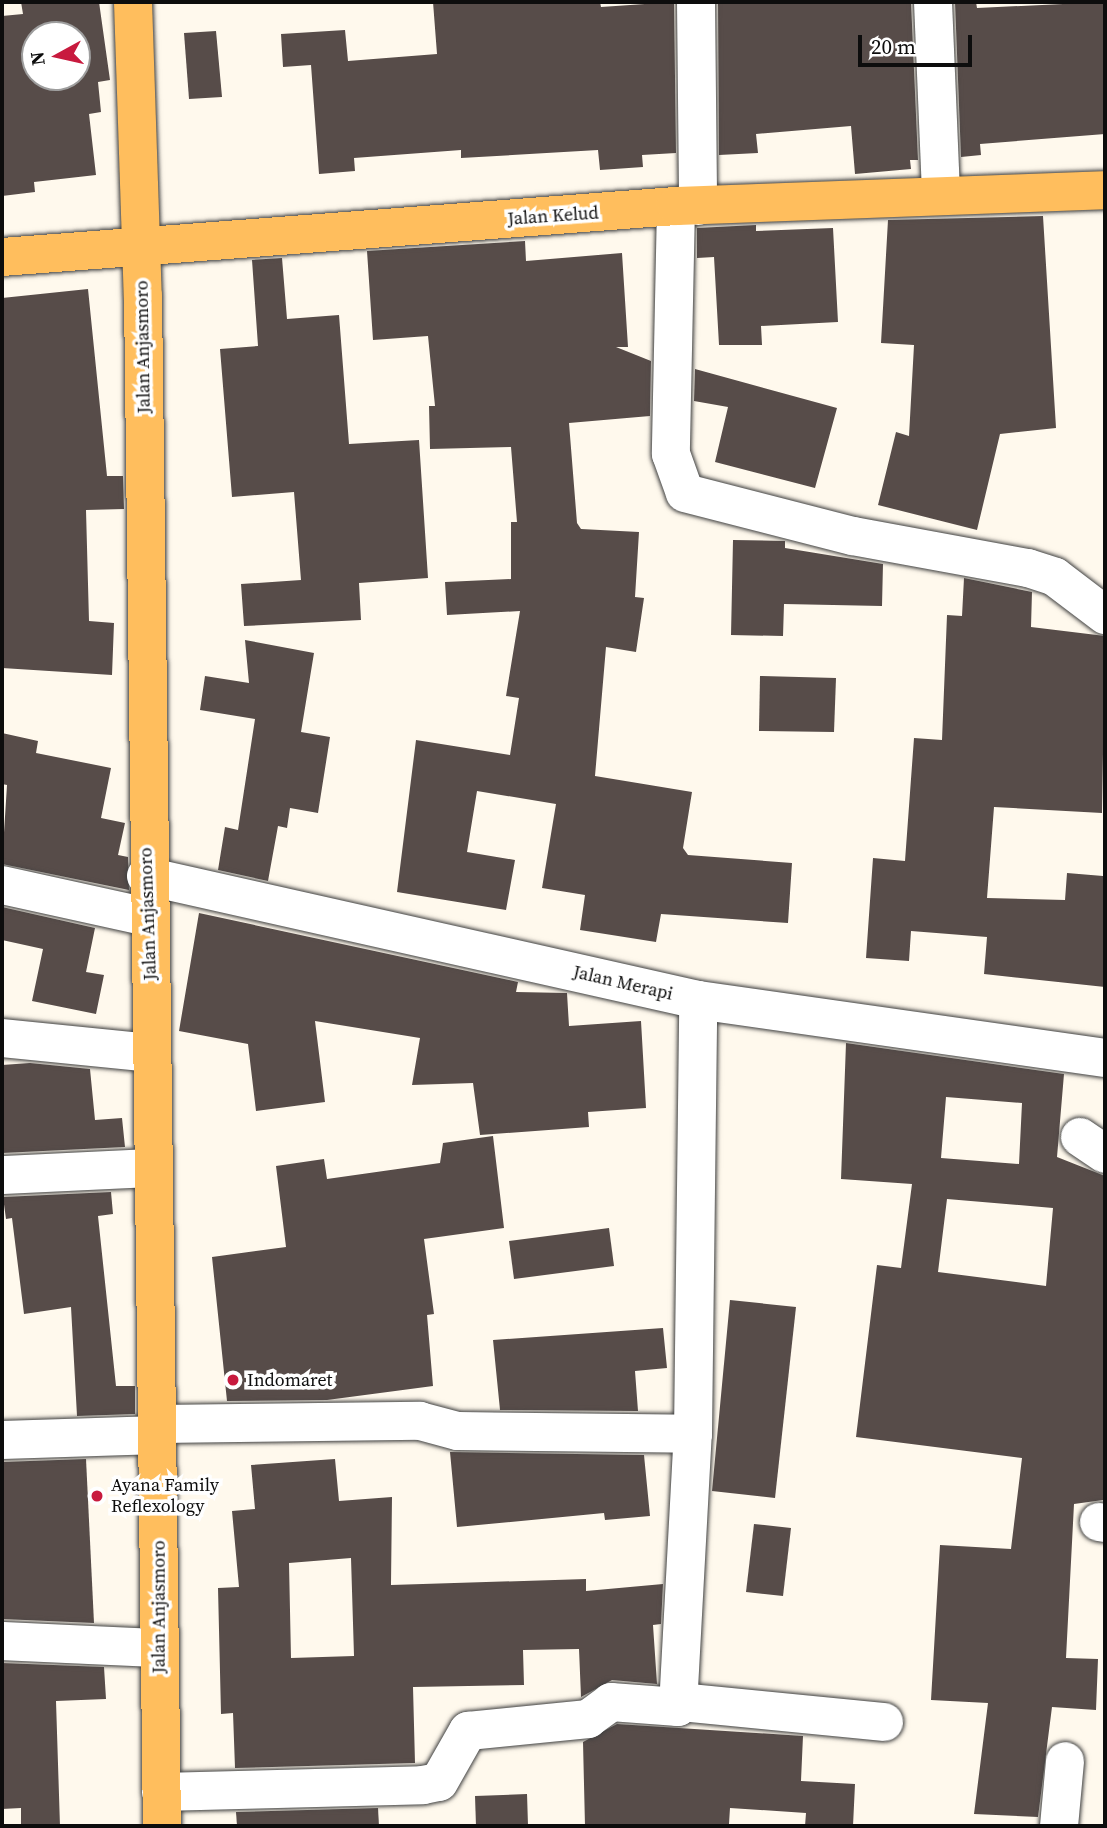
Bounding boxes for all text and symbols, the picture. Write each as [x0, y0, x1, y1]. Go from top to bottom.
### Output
north arrow [21, 21, 91, 91]
scale bar [862, 21, 976, 65]
text: 20 m [871, 32, 916, 61]
text: N [23, 50, 51, 67]
street label: Jalan Kelud [507, 202, 599, 230]
street label: Jalan Anjasmoro [131, 280, 155, 414]
street label: Jalan Anjasmoro [135, 847, 161, 981]
street label: Jalan Merapi [571, 961, 675, 1005]
place label: Indomaret [247, 1369, 332, 1391]
marker: Indomaret [225, 1372, 241, 1388]
place label: Ayana Family Reflexology [111, 1475, 219, 1518]
marker: Ayana Family Reflexology [89, 1488, 105, 1504]
street label: Jalan Anjasmoro [148, 1540, 170, 1674]

